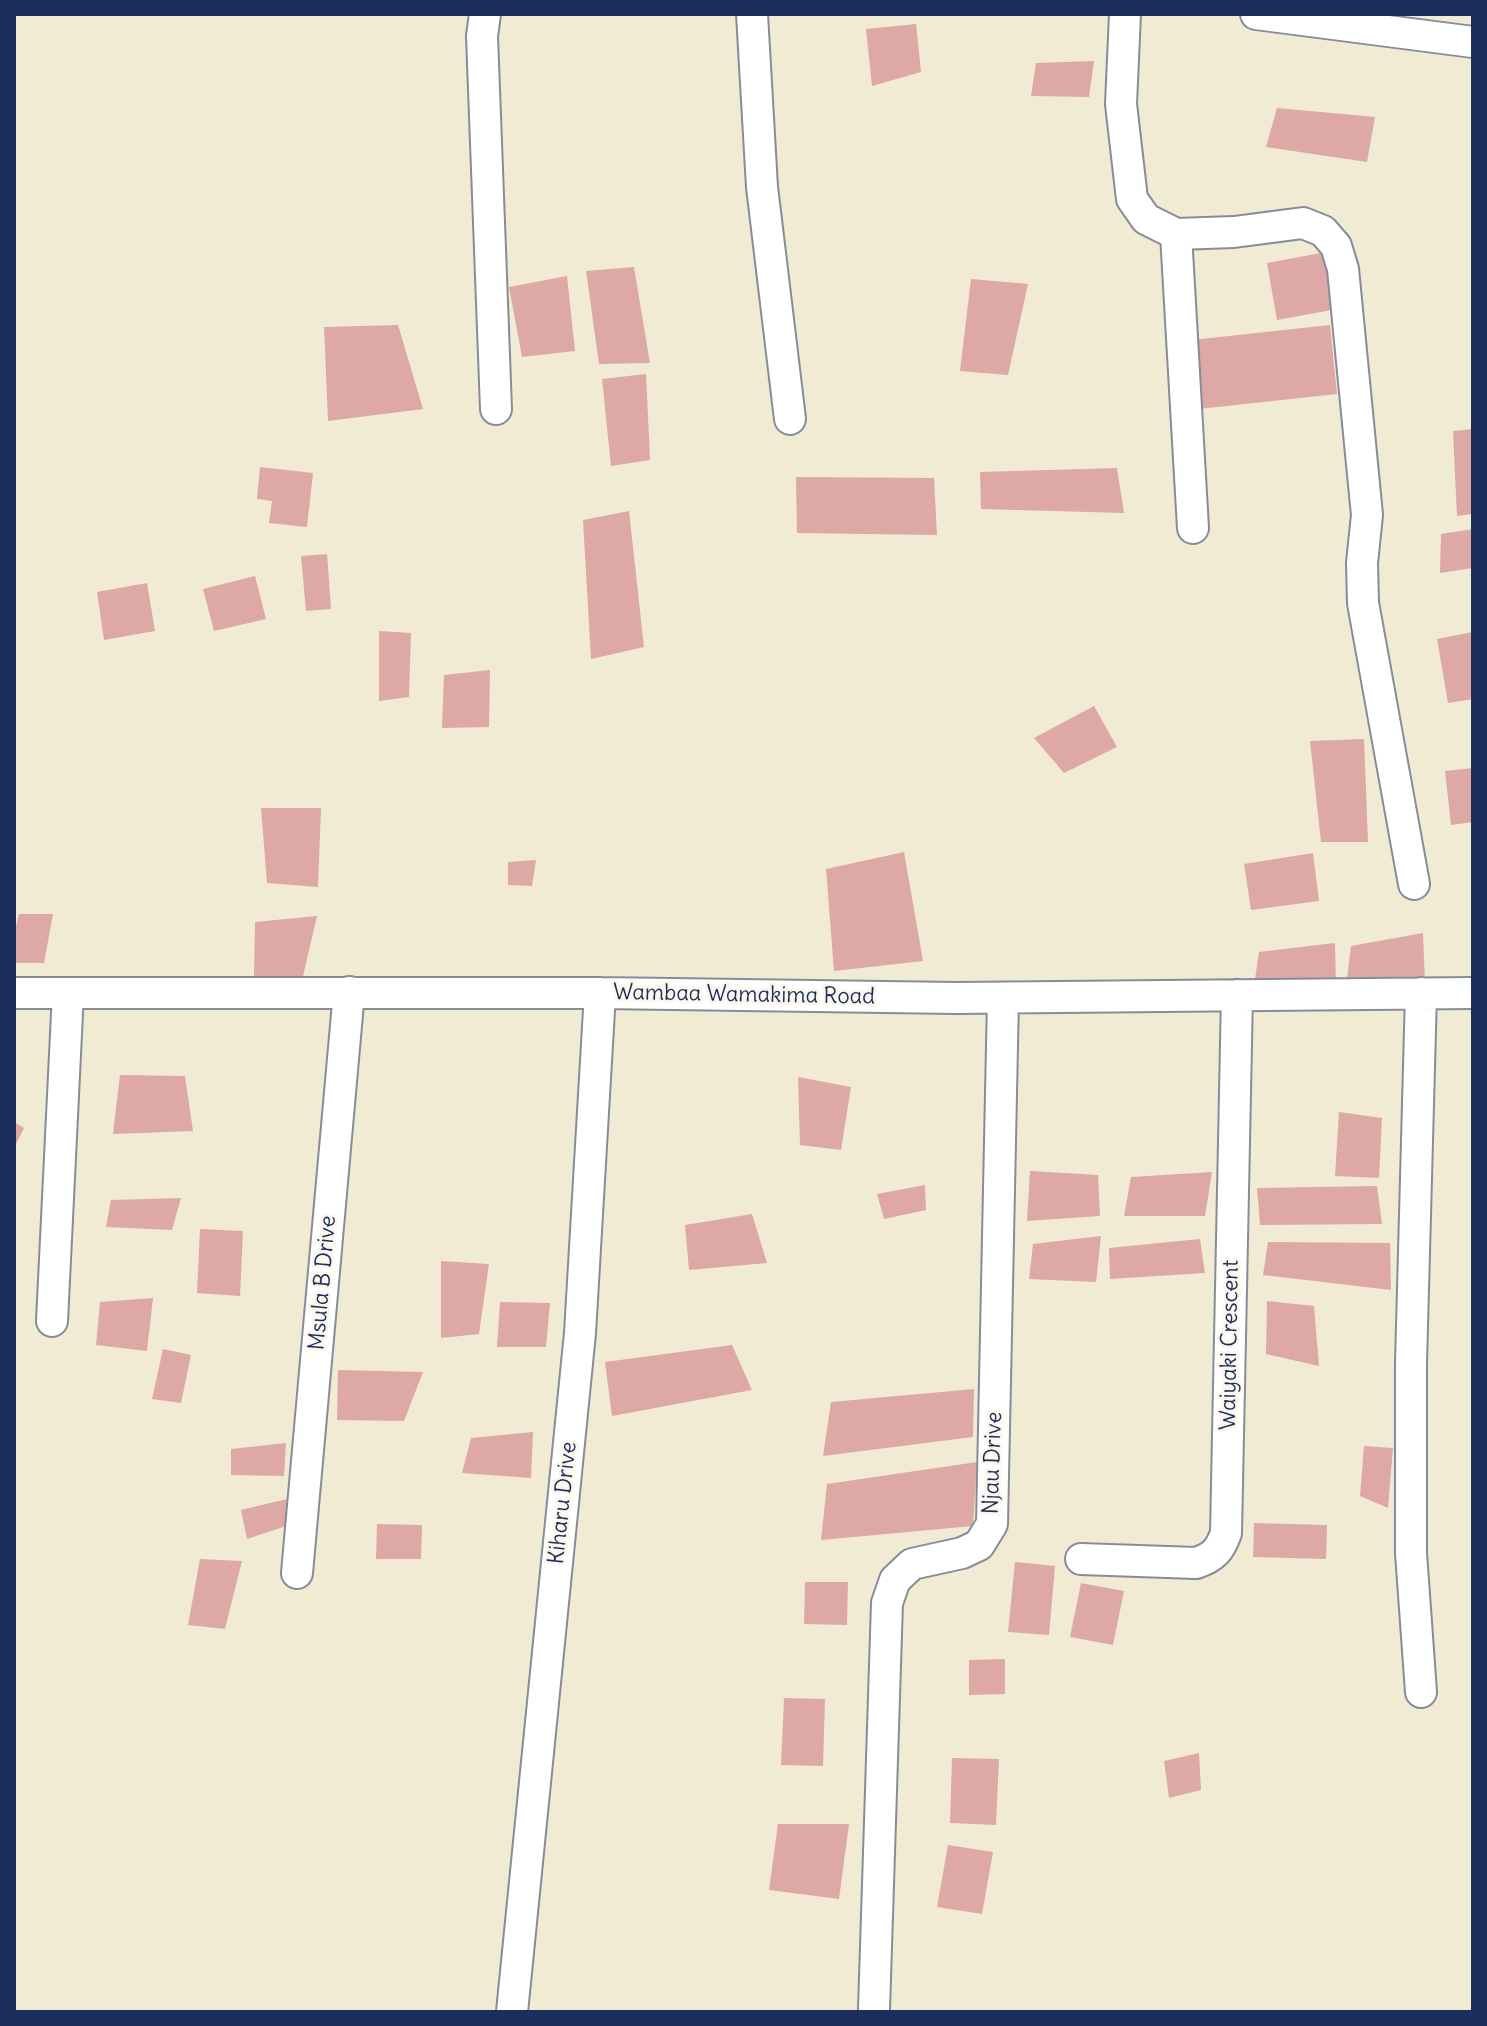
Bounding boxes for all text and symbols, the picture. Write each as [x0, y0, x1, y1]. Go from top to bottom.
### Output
street label: Wambaa Wamakima Road [613, 980, 875, 1010]
street label: Msula B Drive [304, 1215, 342, 1351]
street label: Waiyaki Crescent [1215, 1260, 1245, 1430]
street label: Njau Drive [978, 1411, 1008, 1515]
street label: Kiharu Drive [543, 1441, 583, 1565]

